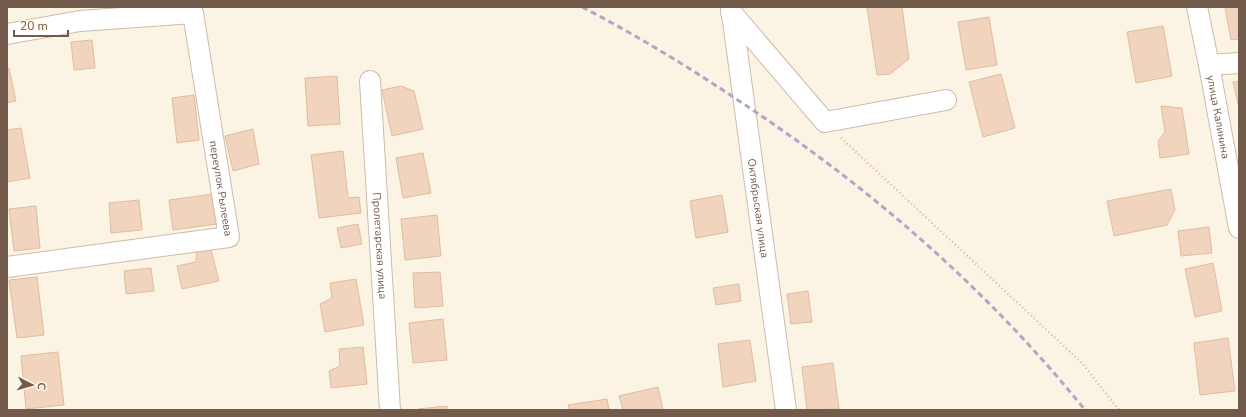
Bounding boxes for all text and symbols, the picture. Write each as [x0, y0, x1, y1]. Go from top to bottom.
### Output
scale bar [14, 12, 68, 38]
text: 20 m [20, 18, 48, 34]
street label: улица Калинина [1204, 74, 1234, 160]
street label: переулок Рылеева [206, 139, 236, 237]
street label: Октябрьская улица [744, 157, 773, 259]
street label: Пролетарская улица [369, 192, 391, 300]
north arrow [12, 365, 52, 405]
text: С [34, 381, 49, 391]

